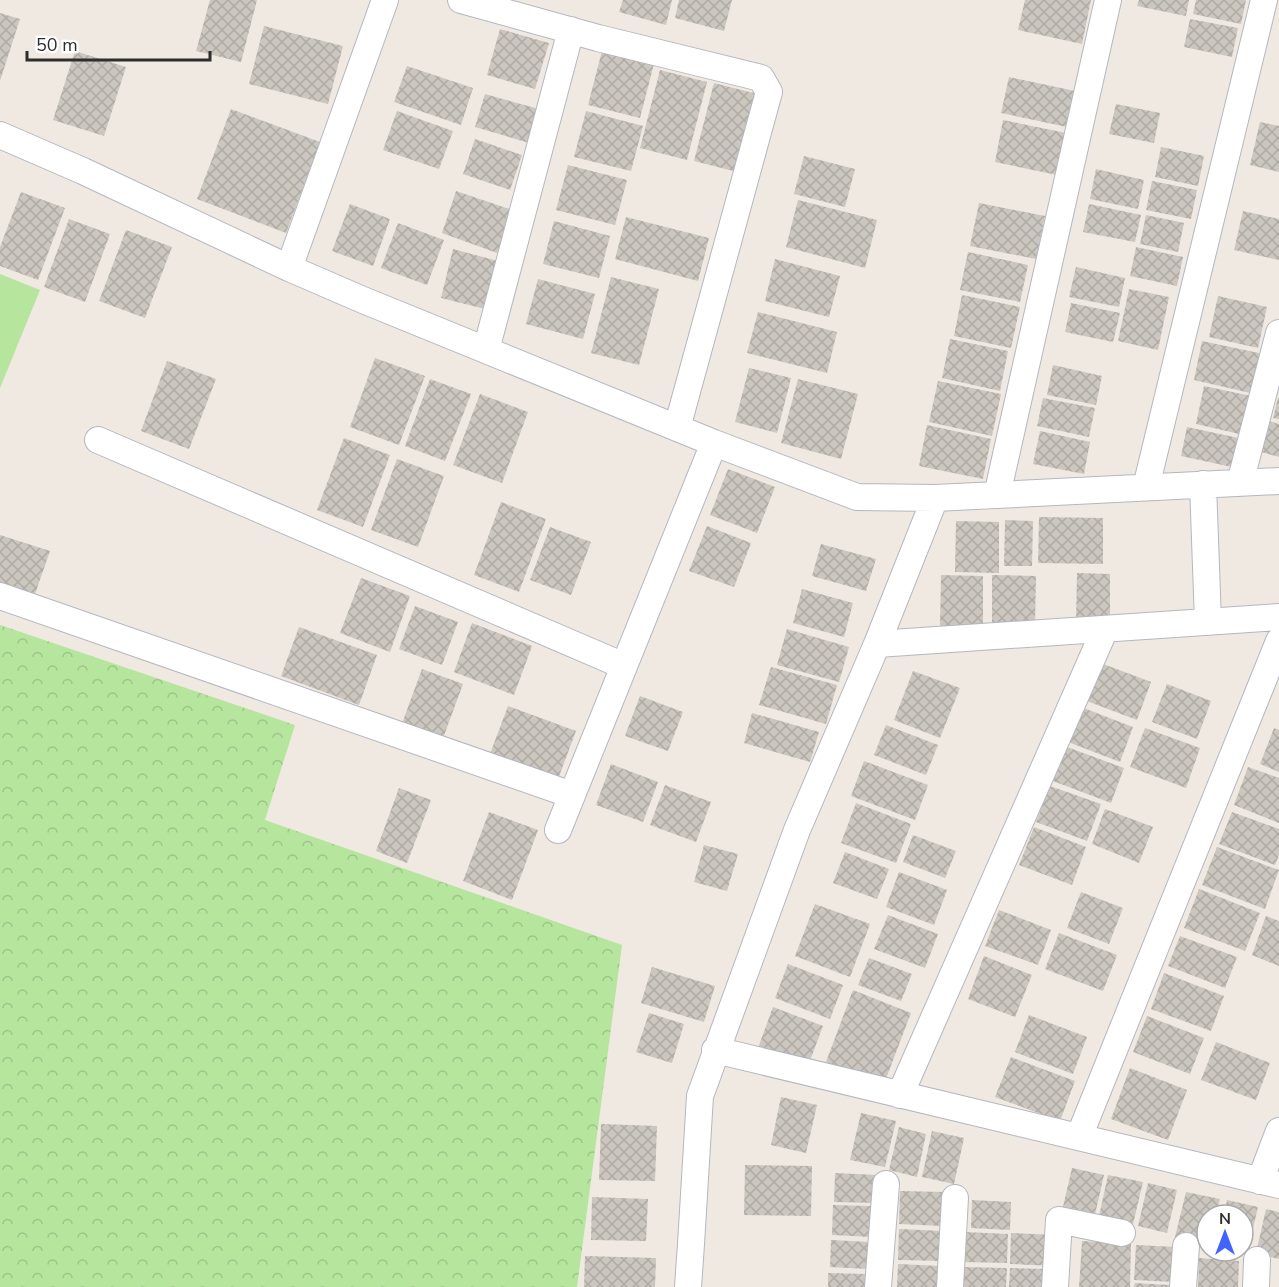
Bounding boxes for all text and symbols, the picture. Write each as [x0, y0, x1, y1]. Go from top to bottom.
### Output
scale bar [27, 24, 210, 62]
text: 50 m [36, 33, 78, 57]
north arrow [1195, 1203, 1255, 1263]
text: N [1219, 1208, 1231, 1230]

